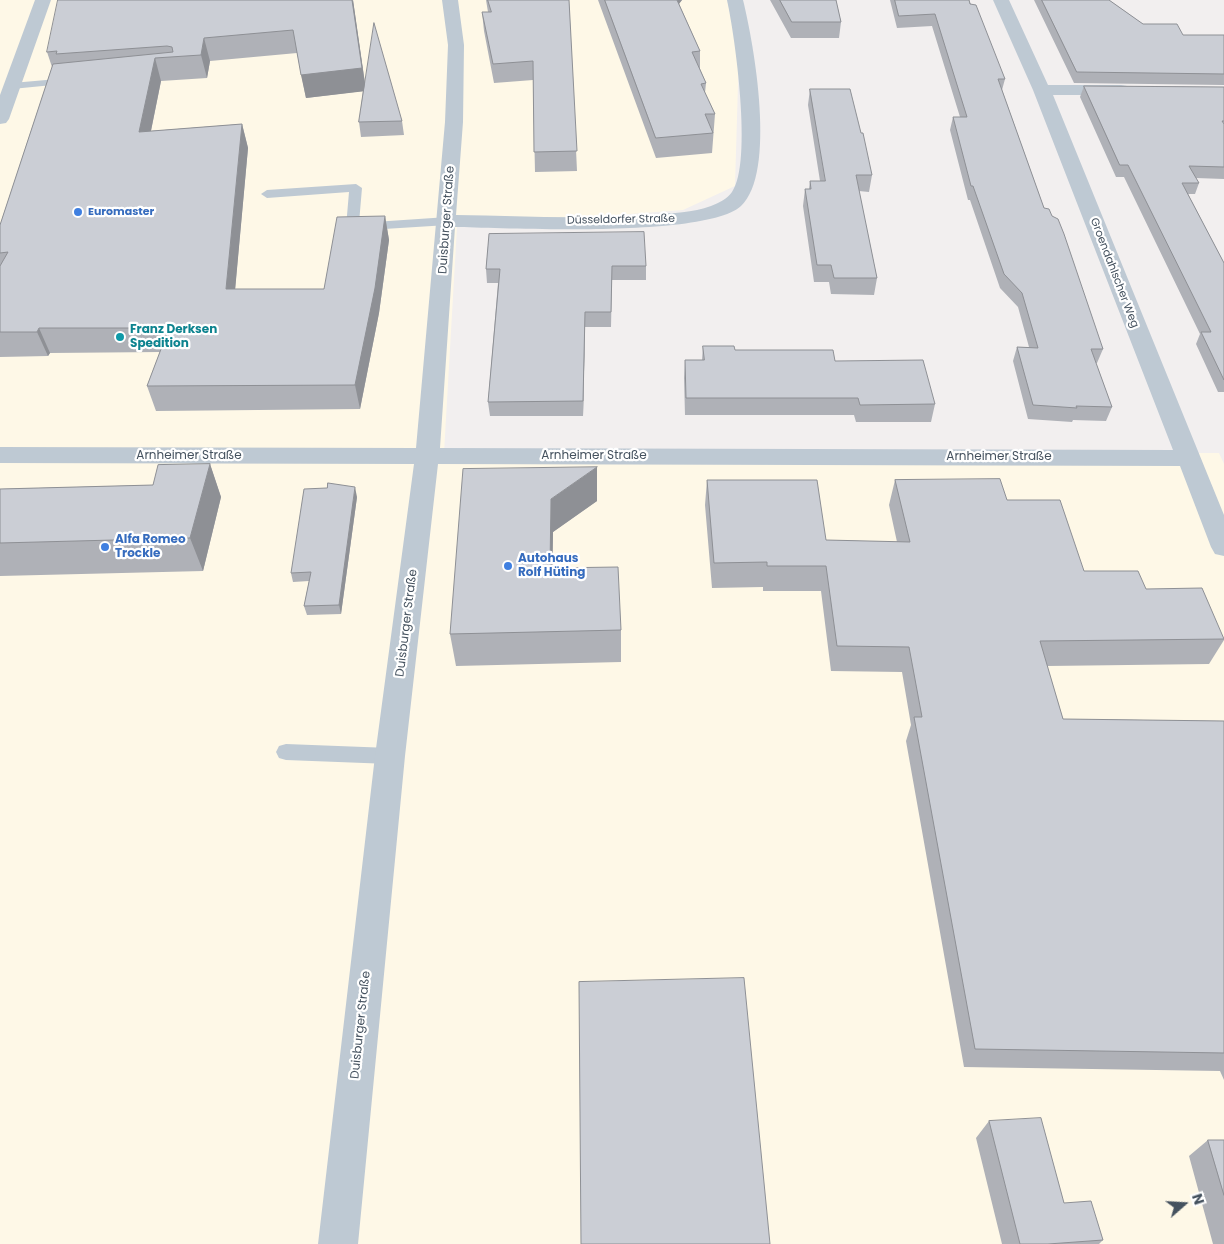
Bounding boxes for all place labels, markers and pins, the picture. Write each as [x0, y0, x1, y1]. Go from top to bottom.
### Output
place label: Euromaster [88, 205, 154, 219]
marker: Euromaster [72, 206, 84, 218]
place label: Franz Derksen Spedition [130, 323, 217, 351]
marker: Franz Derksen Spedition [114, 331, 126, 343]
place label: Alfa Romeo Trockle [115, 533, 186, 561]
marker: Alfa Romeo Trockle [99, 541, 111, 553]
place label: Autohaus Rolf Hüting [518, 552, 585, 580]
marker: Autohaus Rolf Hüting [502, 560, 514, 572]

